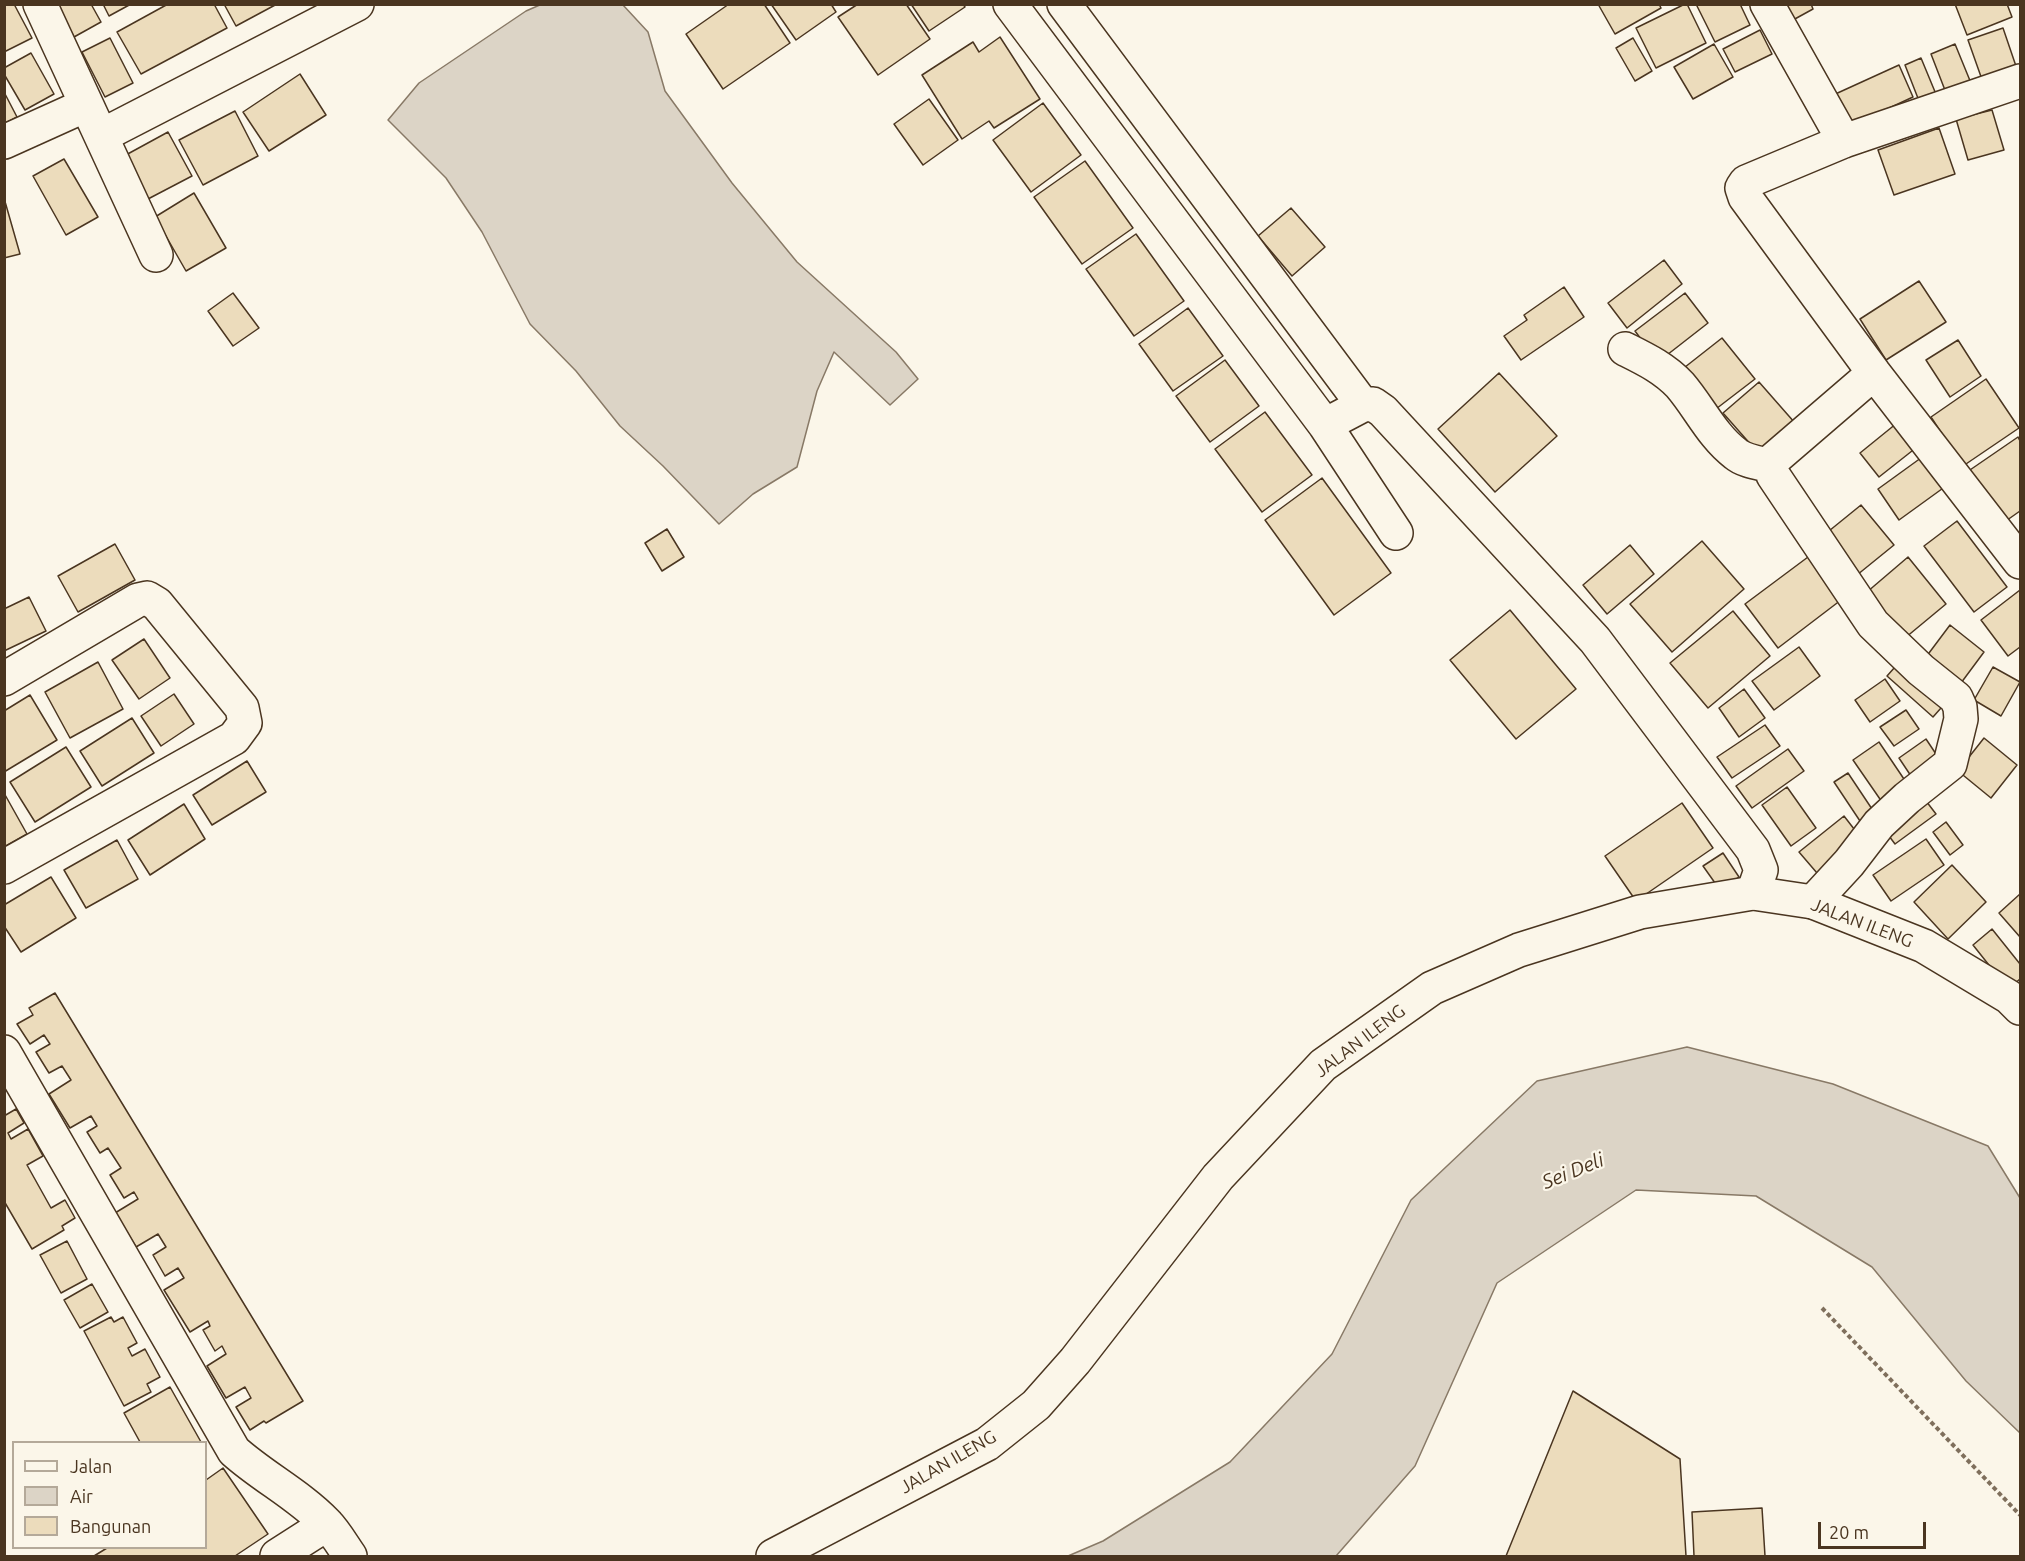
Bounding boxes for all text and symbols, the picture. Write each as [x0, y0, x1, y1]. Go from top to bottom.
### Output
street label: JALAN ILENG [1808, 894, 1916, 952]
street label: JALAN ILENG [1311, 1000, 1409, 1082]
water label: Sei Deli [1539, 1148, 1607, 1194]
street label: JALAN ILENG [896, 1426, 1000, 1498]
legend [12, 1441, 207, 1549]
text: Jalan [70, 1456, 112, 1476]
text: Air [70, 1486, 93, 1506]
scale bar [1821, 1510, 1929, 1548]
text: Bangunan [70, 1516, 151, 1536]
text: 20 m [1829, 1522, 1869, 1542]

